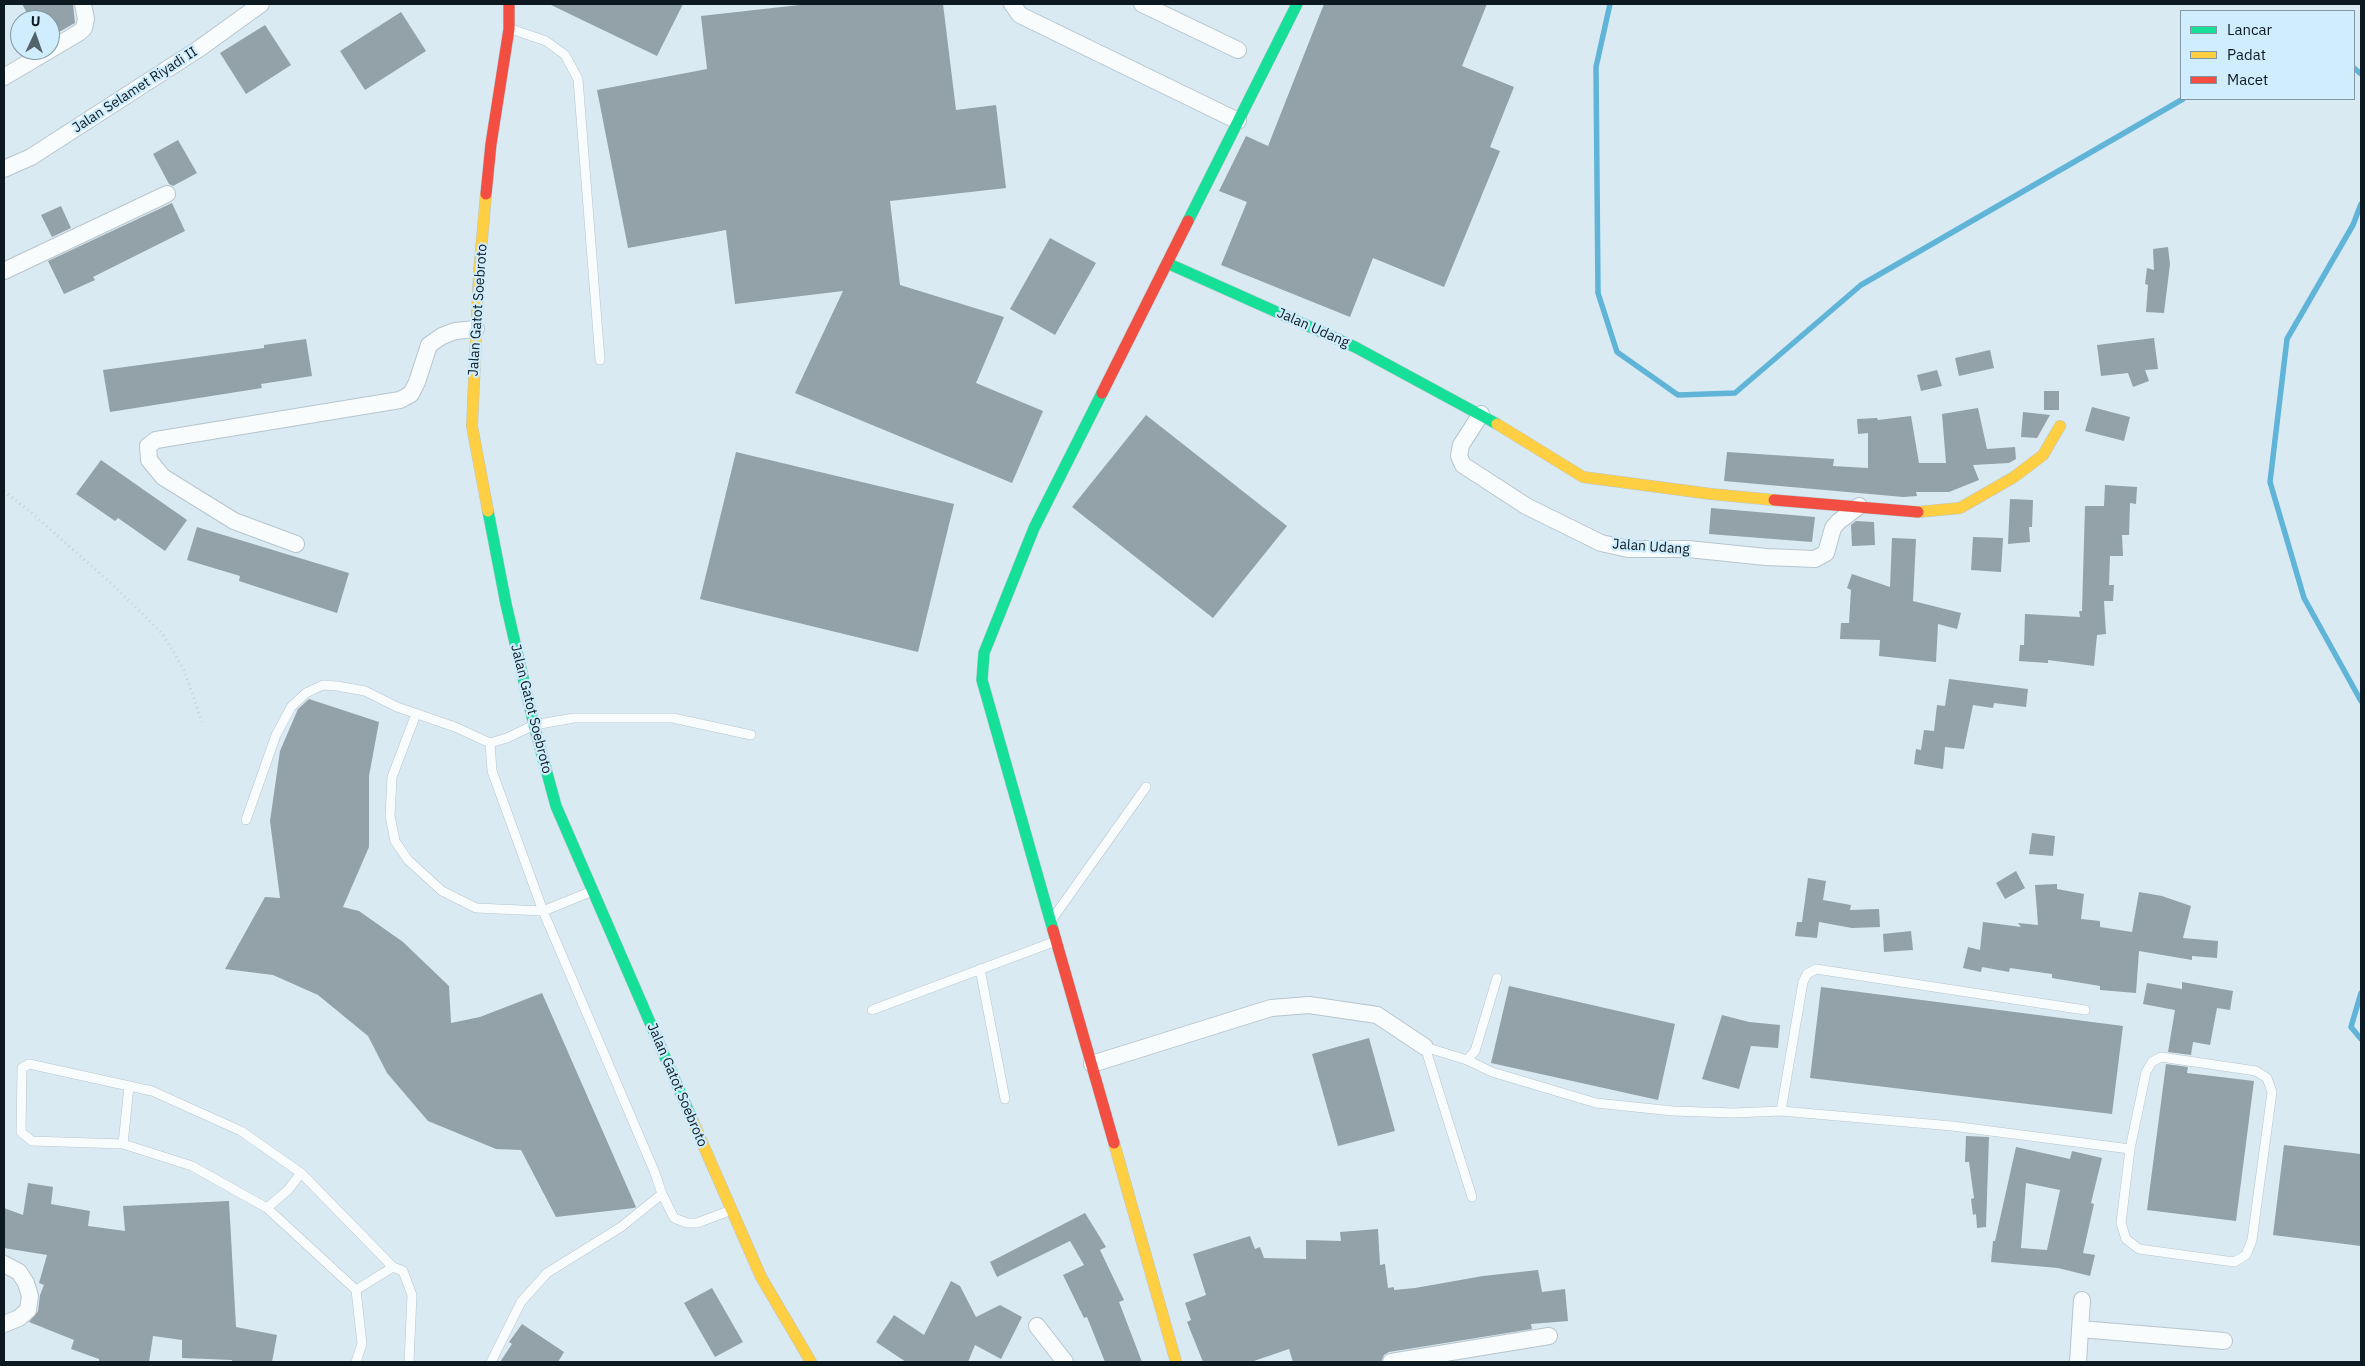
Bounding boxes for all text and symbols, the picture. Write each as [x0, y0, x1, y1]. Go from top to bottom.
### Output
north arrow [10, 10, 60, 60]
legend [2180, 10, 2355, 100]
text: U [30, 12, 41, 30]
text: Lancar [2227, 20, 2272, 39]
street label: Jalan Selamet Riyadi II [70, 43, 200, 137]
text: Padat [2227, 45, 2266, 64]
text: Macet [2227, 70, 2268, 89]
street label: Jalan Gatot Soebroto [465, 243, 491, 377]
street label: Jalan Udang [1274, 305, 1352, 351]
street label: Jalan Udang [1612, 536, 1690, 558]
street label: Jalan Gatot Soebroto [507, 643, 555, 775]
street label: Jalan Gatot Soebroto [643, 1021, 711, 1149]

